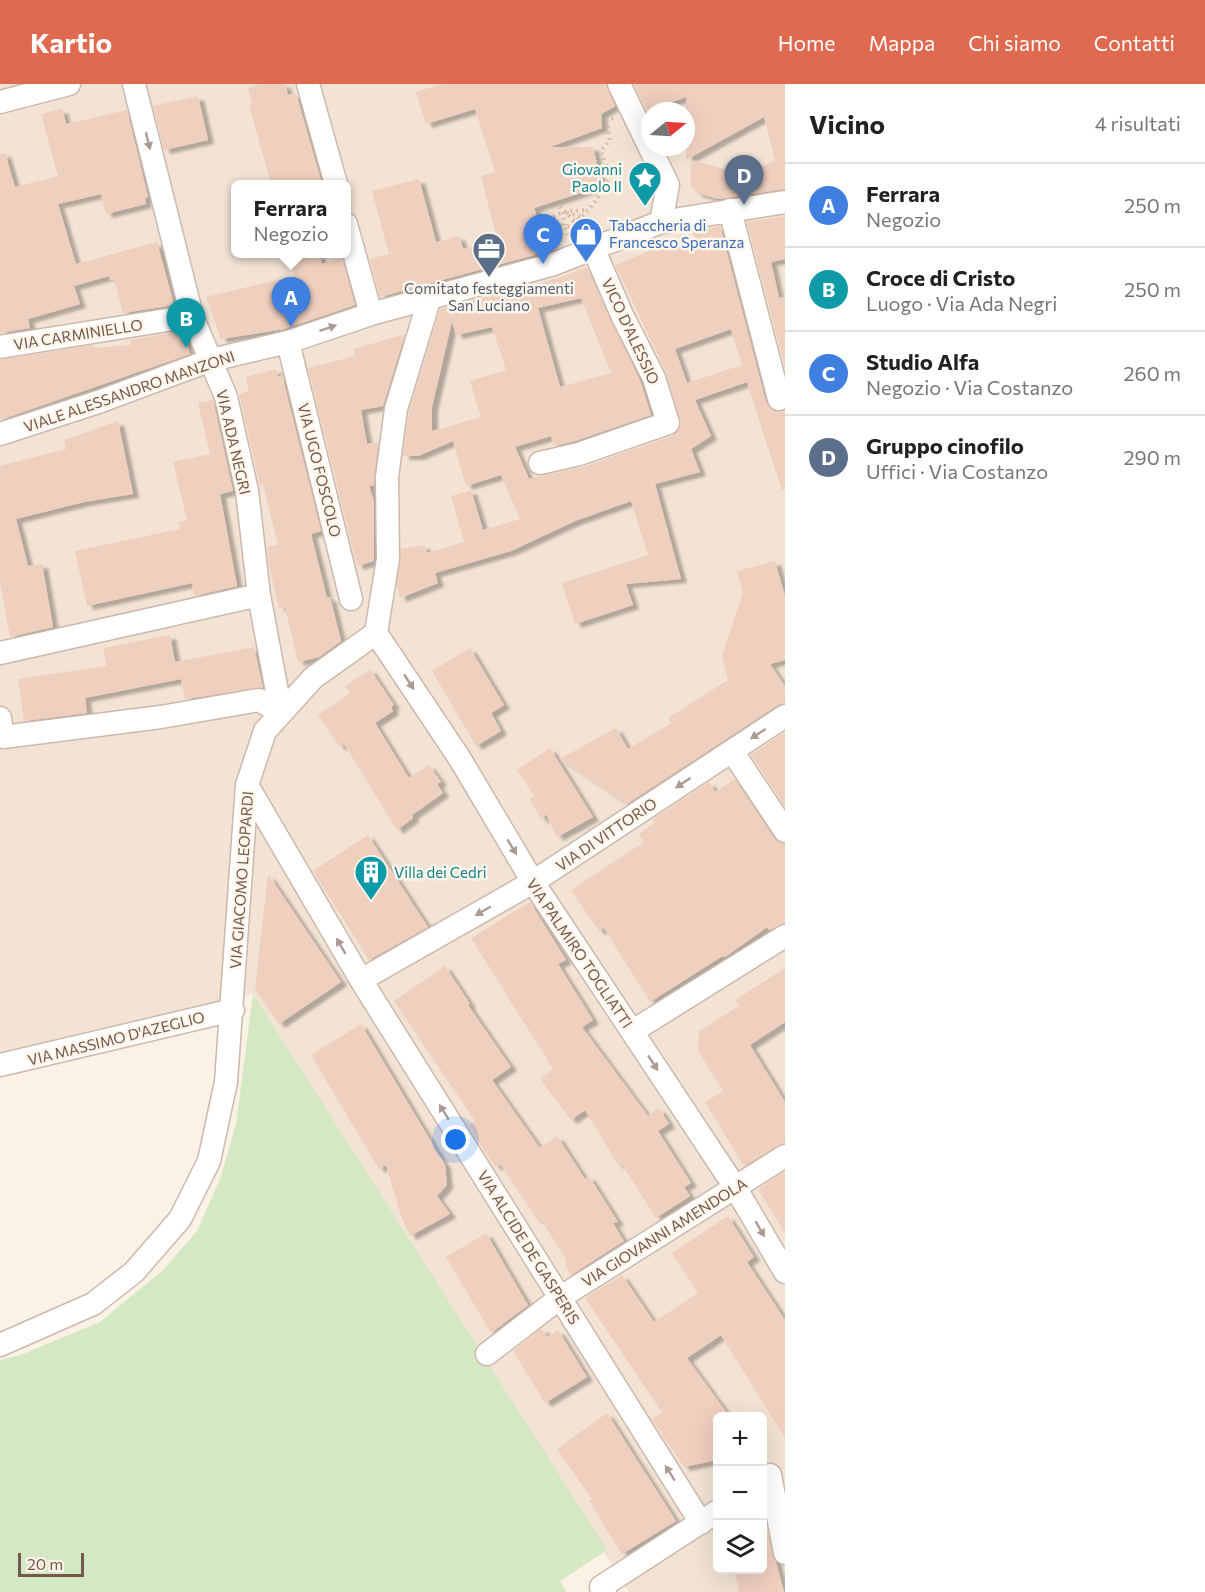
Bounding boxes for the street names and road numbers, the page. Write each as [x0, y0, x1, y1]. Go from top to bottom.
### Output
street label: VICO D'ALESSIO [599, 275, 663, 387]
street label: VIA CARMINIELLO [12, 315, 144, 353]
street label: VIALE ALESSANDRO MANZONI [21, 346, 237, 436]
street label: VIA ADA NEGRI [213, 388, 255, 496]
street label: VIA UGO FOSCOLO [295, 401, 345, 539]
street label: VIA GIACOMO LEOPARDI [226, 790, 256, 970]
street label: VIA DI VITTORIO [552, 794, 660, 874]
street label: VIA PALMIRO TOGLIATTI [523, 875, 637, 1031]
street label: VIA MASSIMO D'AZEGLIO [26, 1007, 206, 1069]
street label: VIA ALCIDE DE GASPERIS [474, 1167, 584, 1327]
street label: VIA GIOVANNI AMENDOLA [578, 1174, 750, 1290]

